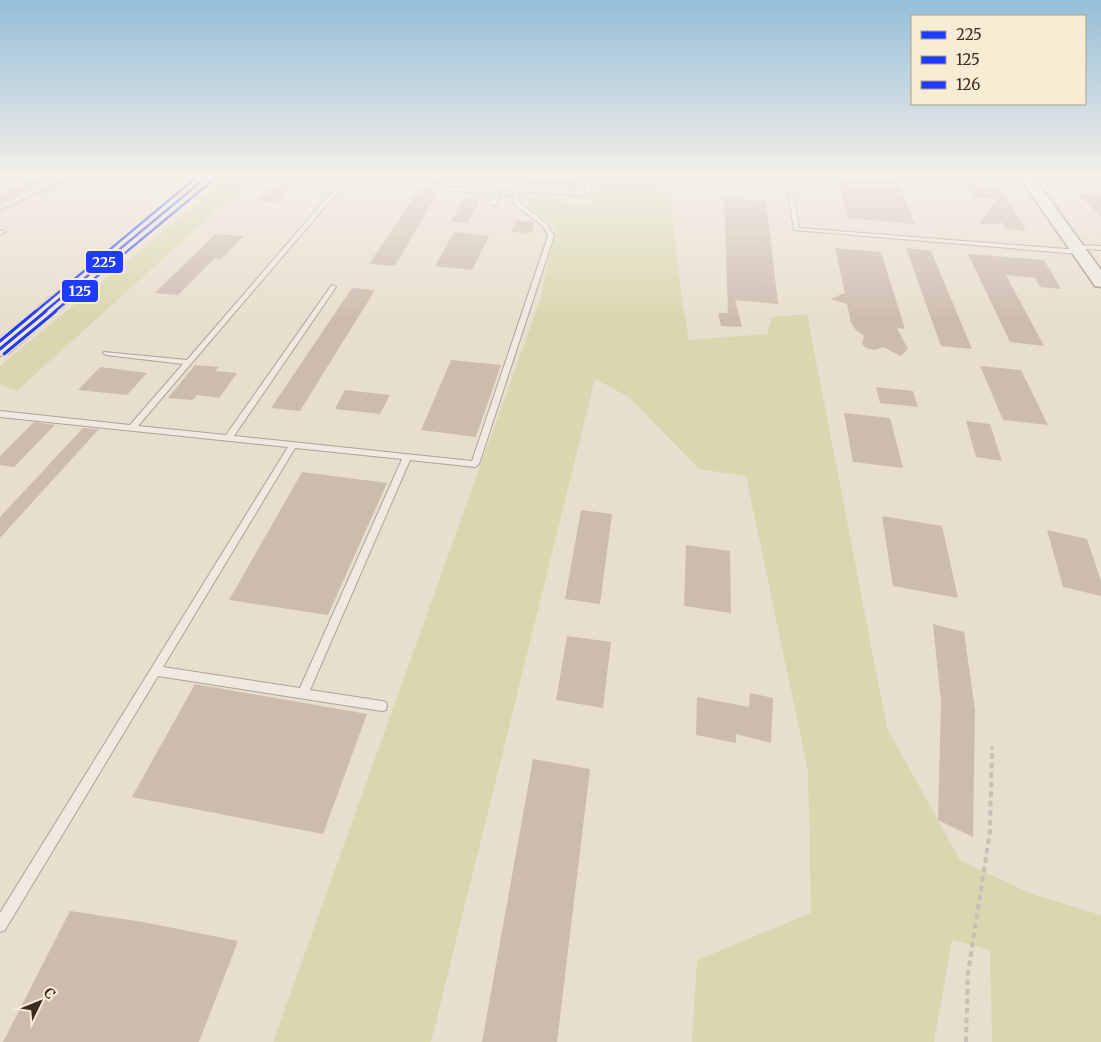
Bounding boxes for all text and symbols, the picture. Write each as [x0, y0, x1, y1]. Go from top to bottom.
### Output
legend [911, 15, 1086, 105]
text: 225 [956, 25, 982, 44]
text: 125 [956, 50, 980, 69]
text: 126 [956, 75, 980, 94]
line badge: 225 [85, 250, 124, 274]
text: 225 [92, 253, 116, 271]
line badge: 125 [61, 279, 99, 303]
text: 125 [69, 282, 91, 300]
north arrow [15, 977, 65, 1027]
text: С [40, 984, 59, 1003]

